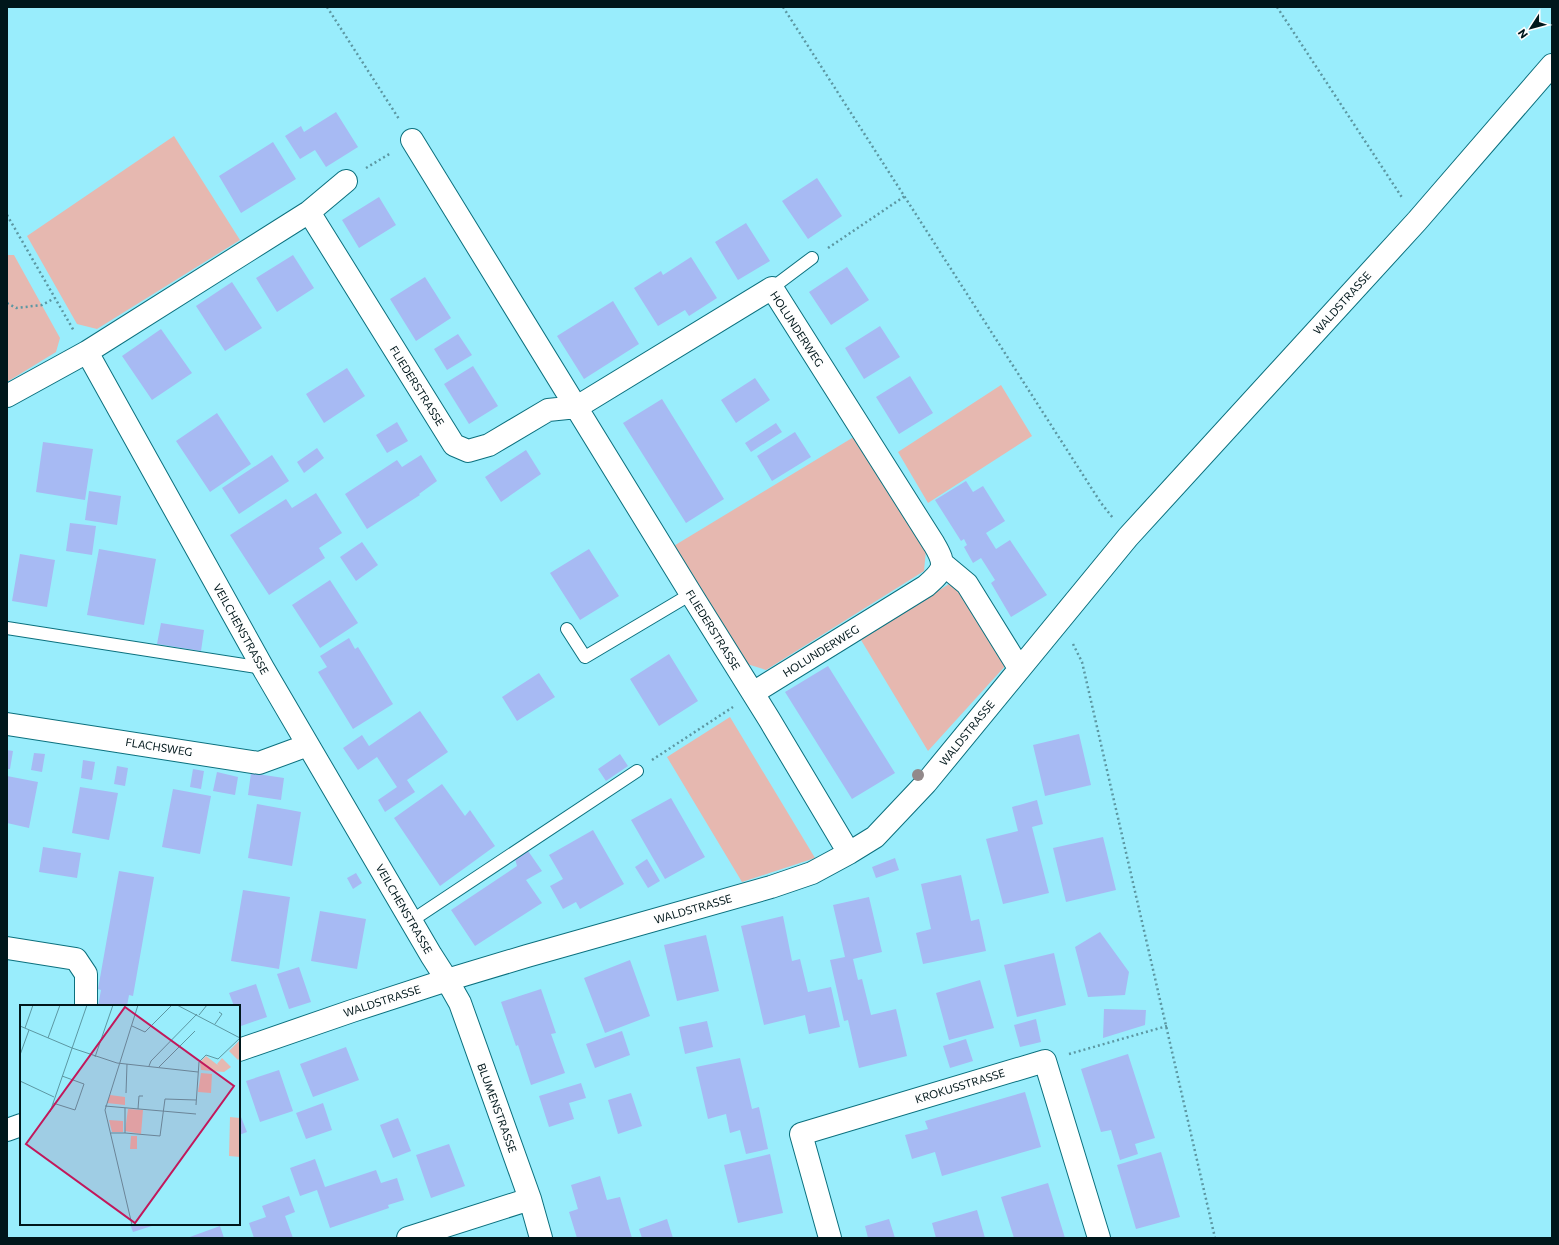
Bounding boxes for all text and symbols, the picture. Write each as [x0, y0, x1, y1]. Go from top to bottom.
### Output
north arrow [1511, 8, 1551, 48]
text: N [1515, 27, 1530, 41]
street label: WALDSTRASSE [1310, 269, 1373, 337]
street label: HOLUNDERWEG [768, 289, 827, 369]
street label: FLIEDERSTRASSE [388, 343, 447, 428]
street label: VEILCHENSTRASSE [211, 581, 272, 676]
street label: FLIEDERSTRASSE [684, 587, 743, 672]
street label: HOLUNDERWEG [780, 622, 861, 679]
street label: WALDSTRASSE [936, 697, 997, 768]
street label: FLACHSWEG [125, 735, 194, 758]
street label: VEILCHENSTRASSE [373, 862, 435, 956]
street label: WALDSTRASSE [653, 891, 733, 926]
street label: WALDSTRASSE [342, 982, 422, 1019]
inset map [20, 1005, 240, 1225]
street label: BLUMENSTRASSE [475, 1061, 520, 1154]
street label: KROKUSSTRASSE [913, 1066, 1006, 1105]

